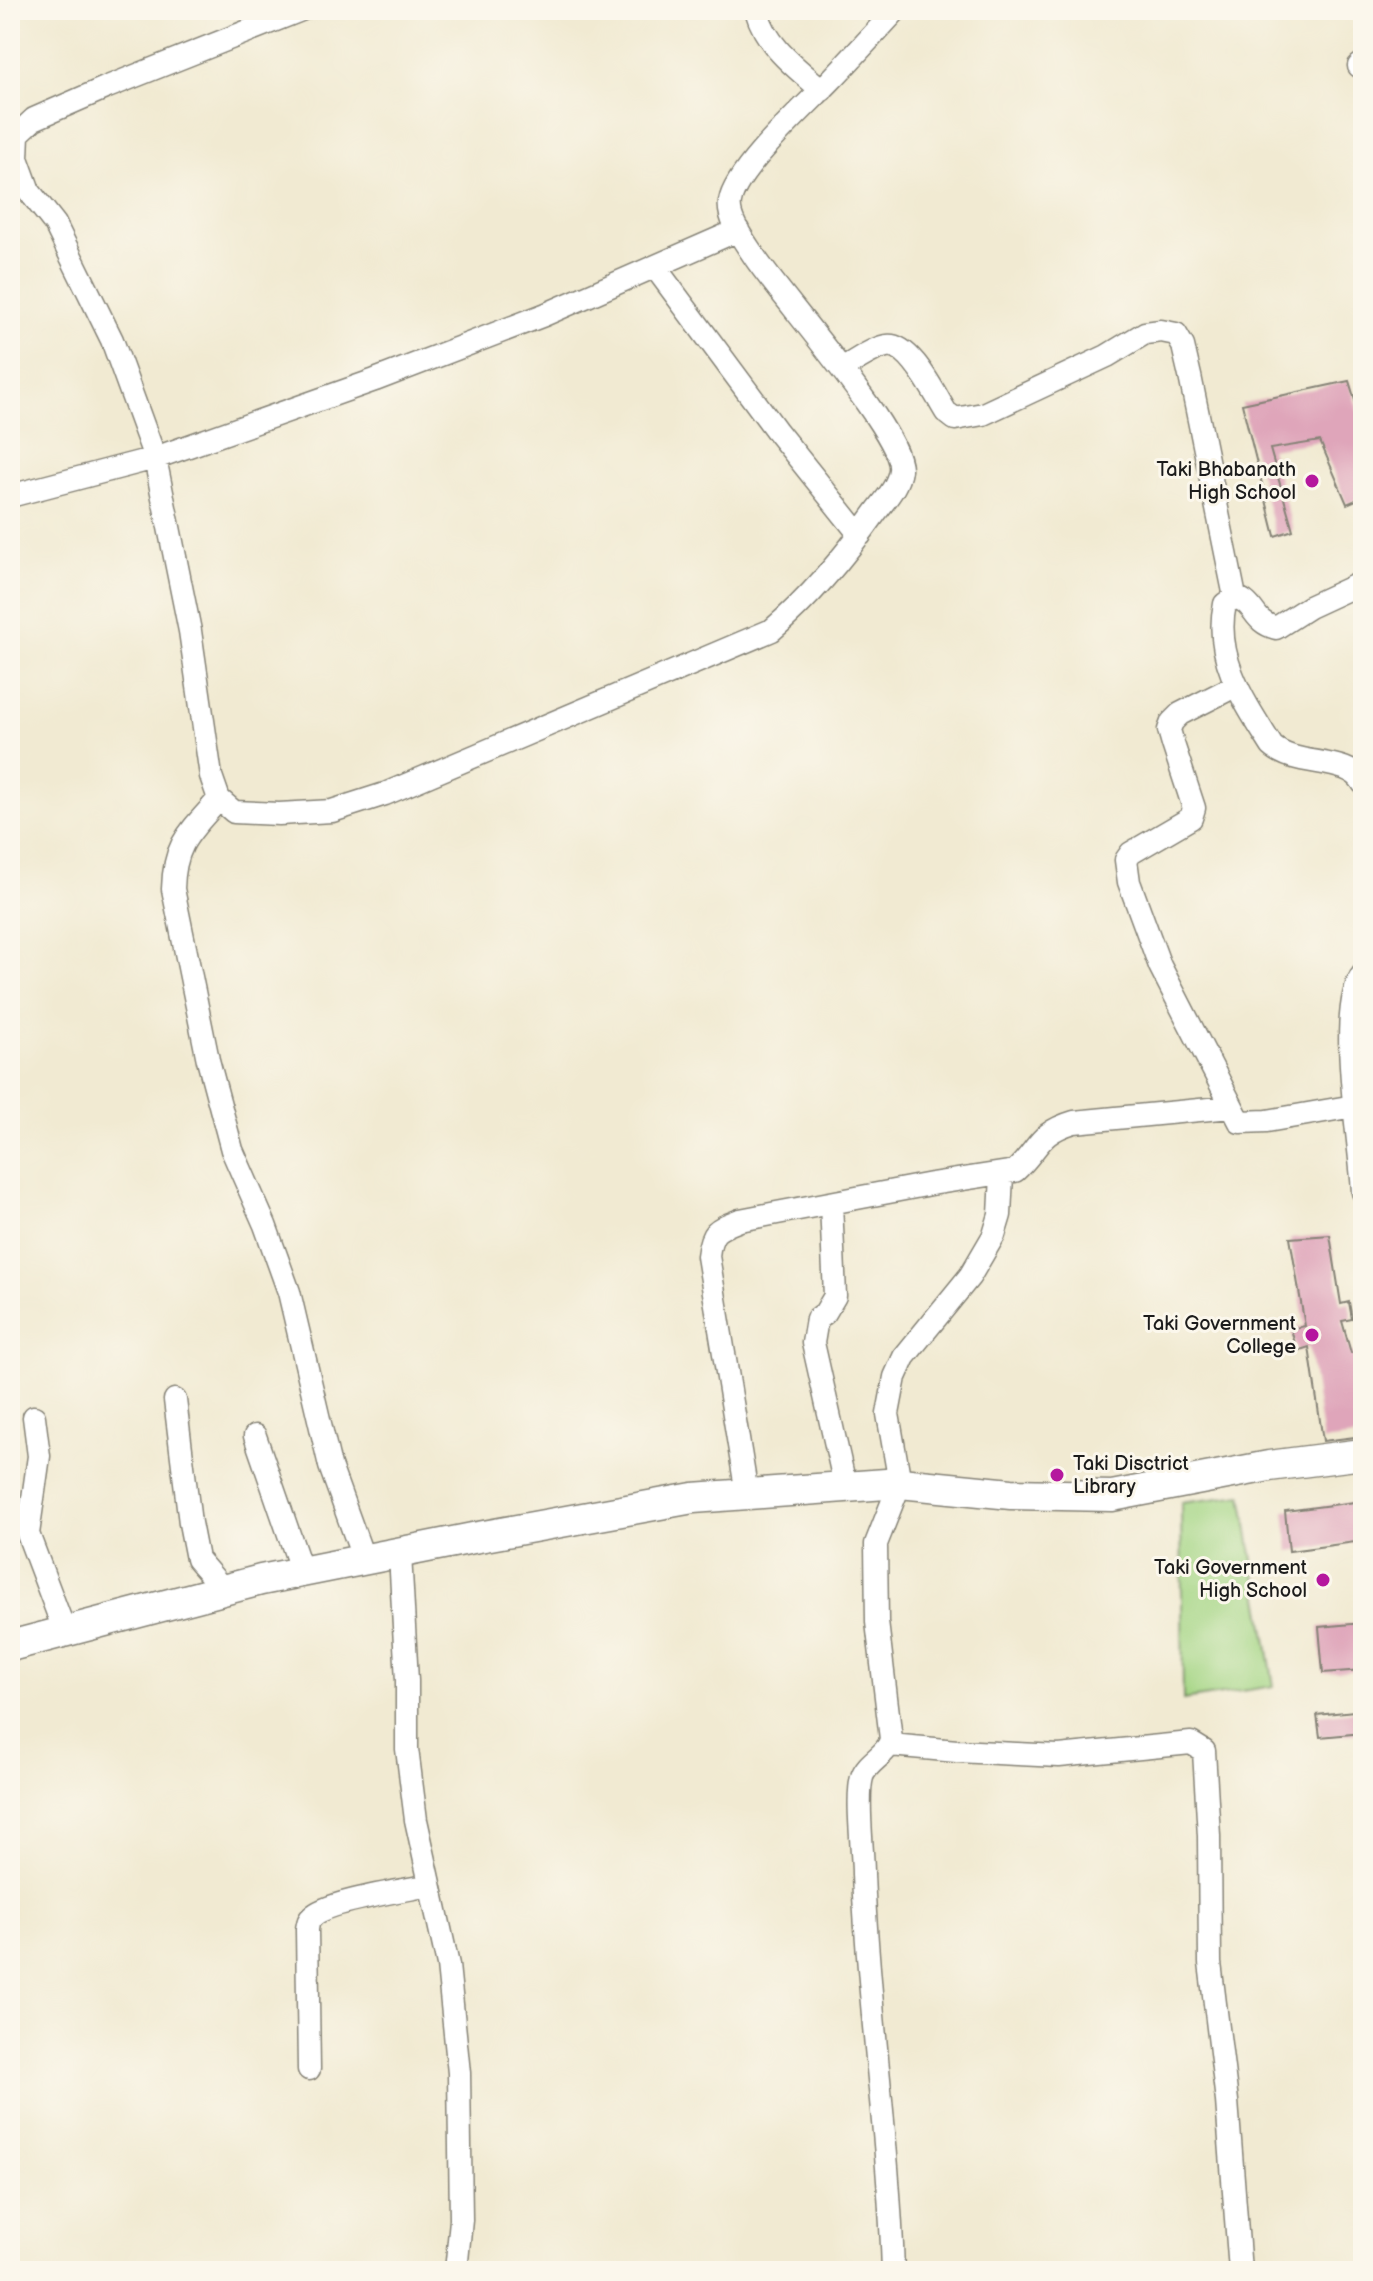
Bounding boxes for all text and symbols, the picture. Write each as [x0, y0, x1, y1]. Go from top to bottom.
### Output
place label: Taki Bhabanath High School [1156, 458, 1296, 505]
marker: Taki Bhabanath High School [1303, 472, 1321, 490]
place label: Taki Government College [1143, 1312, 1296, 1359]
marker: Taki Government College [1303, 1326, 1321, 1344]
place label: Taki Disctrict Library [1073, 1452, 1189, 1499]
marker: Taki Disctrict Library [1048, 1466, 1066, 1484]
place label: Taki Government High School [1154, 1556, 1307, 1603]
marker: Taki Government High School [1314, 1571, 1332, 1589]

